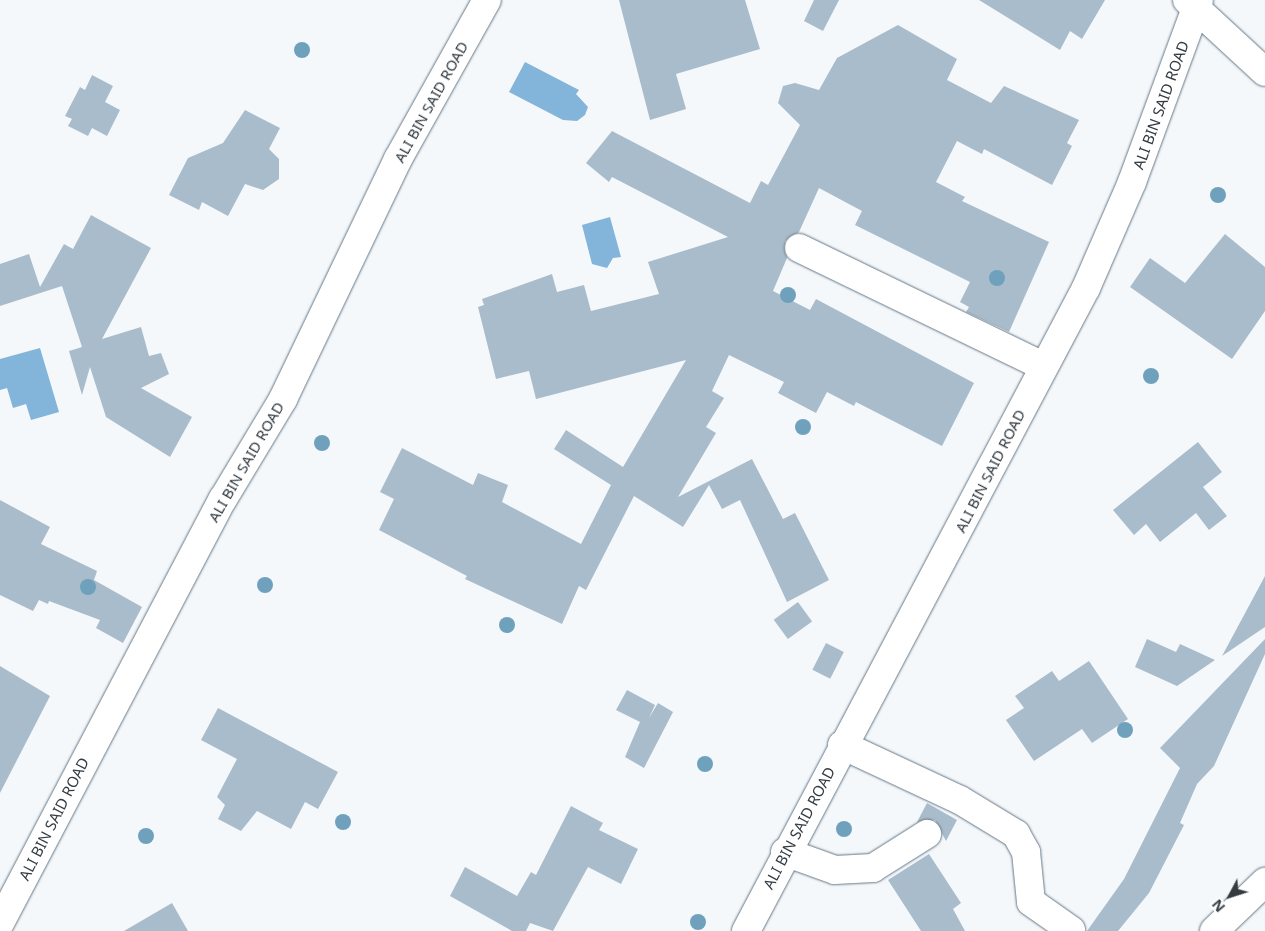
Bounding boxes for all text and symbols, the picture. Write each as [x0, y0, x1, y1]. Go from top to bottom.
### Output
street label: ALI BIN SAID ROAD [390, 38, 472, 166]
street label: ALI BIN SAID ROAD [1129, 38, 1193, 172]
street label: ALI BIN SAID ROAD [204, 399, 288, 525]
street label: ALI BIN SAID ROAD [951, 407, 1029, 535]
street label: ALI BIN SAID ROAD [15, 755, 93, 883]
street label: ALI BIN SAID ROAD [759, 764, 839, 892]
north arrow [1205, 871, 1255, 921]
text: N [1207, 895, 1229, 916]

